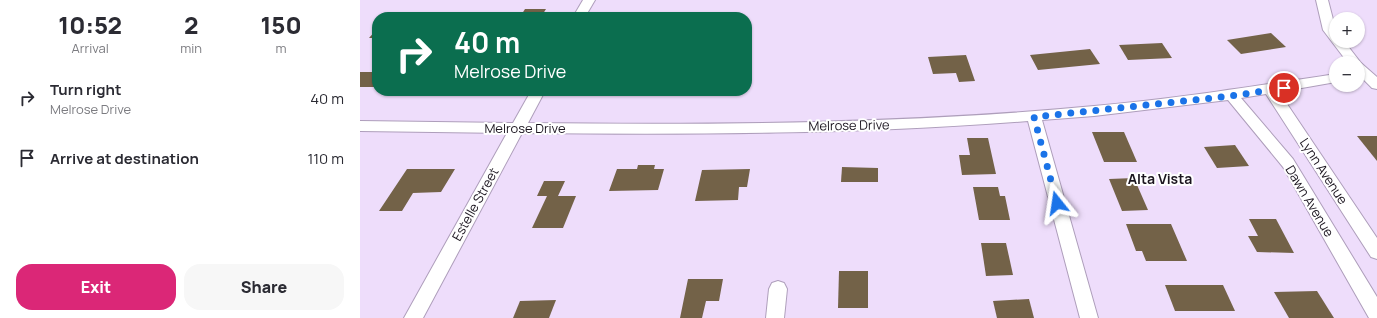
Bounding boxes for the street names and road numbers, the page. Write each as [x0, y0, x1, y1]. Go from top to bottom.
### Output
street label: Melrose Drive [808, 115, 890, 135]
street label: Melrose Drive [484, 119, 566, 137]
street label: Lynn Avenue [1296, 134, 1352, 208]
street label: Dawn Avenue [1282, 162, 1339, 240]
street label: Estelle Street [447, 164, 503, 244]

